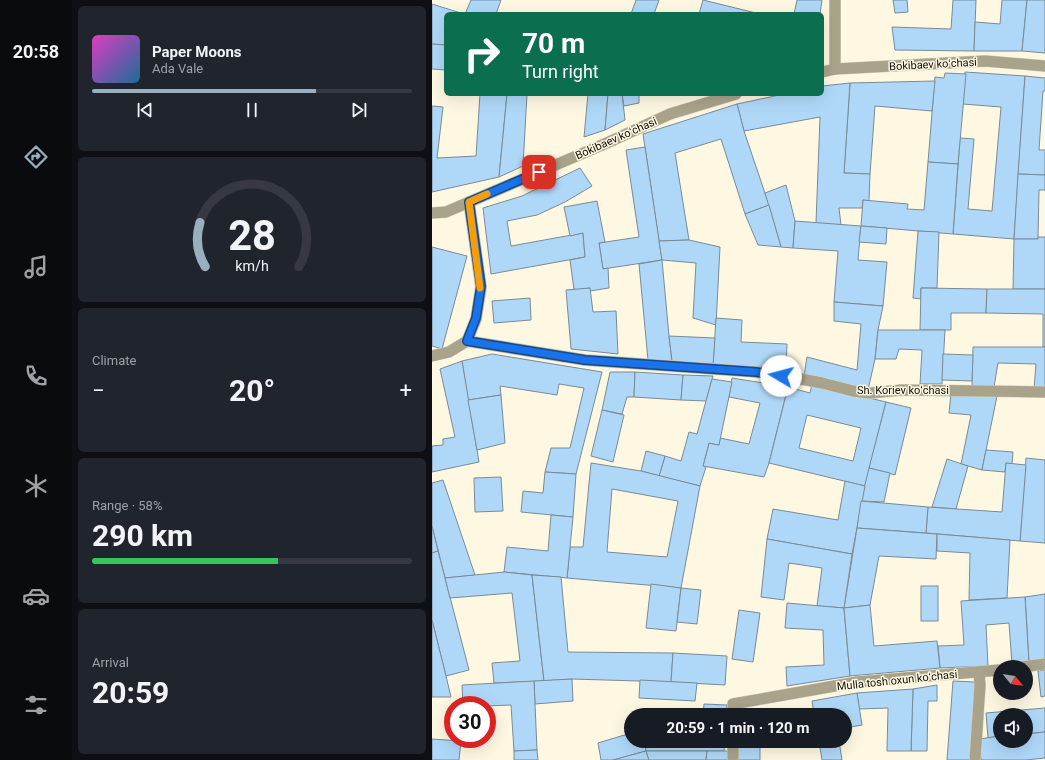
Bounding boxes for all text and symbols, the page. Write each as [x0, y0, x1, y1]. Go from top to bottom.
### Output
text: 70 m [522, 27, 585, 60]
icon: right [456, 28, 508, 80]
text: 20:58 [13, 41, 59, 62]
text: Paper Moons [152, 43, 242, 61]
street label: Bokibaev koʻchasi [889, 56, 977, 73]
text: Ada Vale [152, 61, 203, 76]
text: Turn right [522, 61, 599, 82]
icon: previous [134, 99, 156, 121]
icon: pause [241, 99, 263, 121]
icon: next [348, 99, 370, 121]
street label: Bokibaev koʻchasi [573, 115, 659, 162]
icon: directions [22, 143, 50, 171]
pin [522, 155, 556, 189]
icon: arrive [528, 161, 550, 183]
text: 28 [228, 211, 276, 260]
icon: music [22, 253, 50, 281]
text: km/h [235, 258, 269, 274]
text: Climate [92, 353, 136, 368]
position arrow [760, 355, 802, 397]
icon: phone [22, 362, 50, 390]
text: 20° [229, 373, 275, 408]
text: − [92, 378, 105, 403]
text: + [400, 378, 412, 403]
street label: Sh. Koriev koʻchasi [857, 384, 949, 397]
icon: climate [22, 472, 50, 500]
text: Range · 58% [92, 498, 162, 513]
text: 290 km [92, 518, 193, 553]
icon: car [22, 582, 50, 610]
text: Arrival [92, 655, 129, 670]
north arrow [993, 660, 1033, 700]
map controls [993, 660, 1033, 748]
street label: Mulla tosh oxun koʻchasi [836, 668, 958, 693]
text: 20:59 [92, 675, 169, 710]
icon: filters [22, 691, 50, 719]
speed limit sign: 30 [444, 696, 496, 748]
button: sound [993, 708, 1033, 748]
text: 20:59 · 1 min · 120 m [667, 719, 809, 737]

